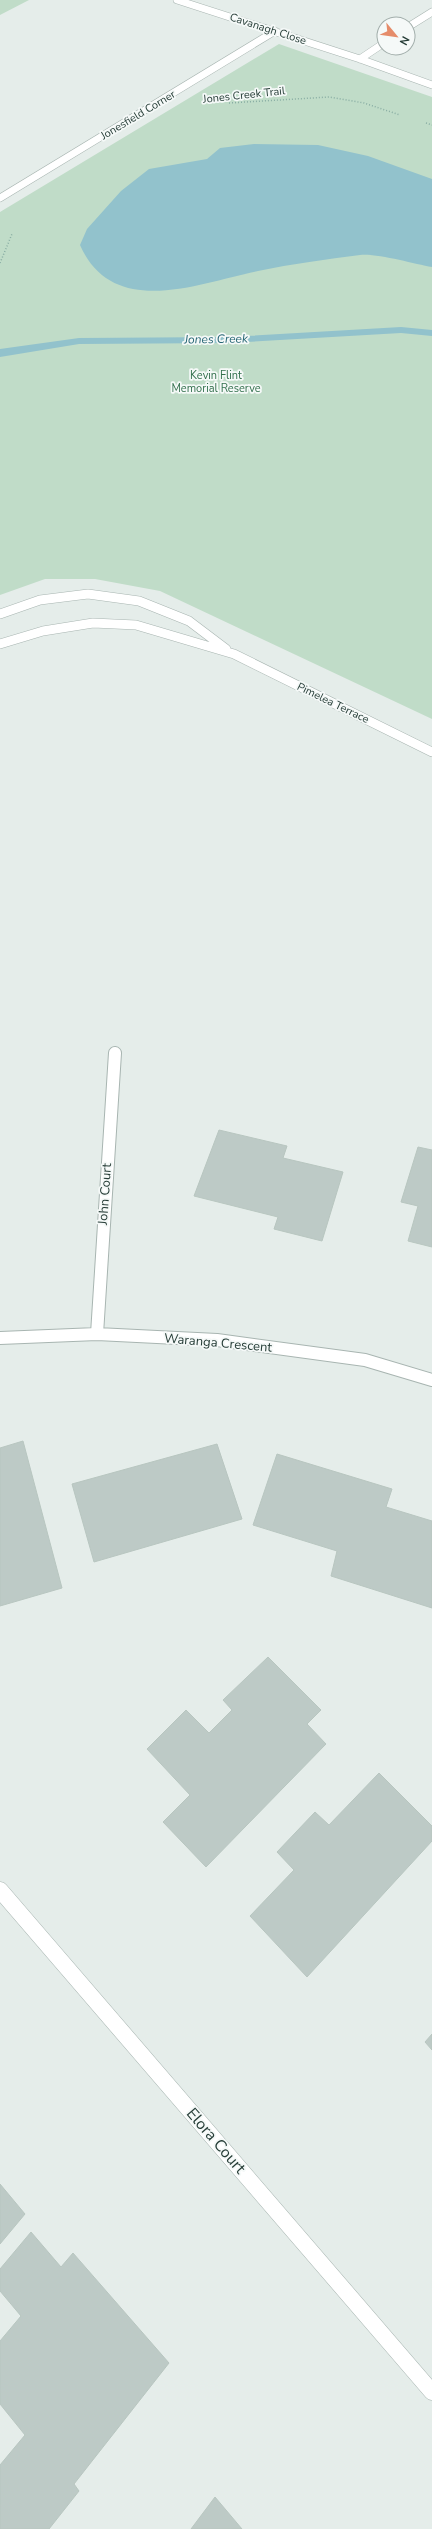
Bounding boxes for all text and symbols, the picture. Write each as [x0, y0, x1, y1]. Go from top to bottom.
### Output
street label: Cavanagh Close [228, 10, 308, 49]
north arrow [376, 16, 416, 56]
text: N [396, 33, 413, 48]
street label: Jones Creek Trail [201, 83, 287, 107]
street label: Jonesfield Corner [97, 87, 178, 144]
water label: Jones Creek [183, 330, 249, 348]
park label: Kevin Flint Memorial Reserve [171, 368, 261, 396]
street label: Pimelea Terrace [294, 679, 372, 727]
street label: John Court [94, 1162, 116, 1227]
street label: Waranga Crescent [163, 1329, 273, 1357]
street label: Elora Court [181, 2103, 251, 2179]

